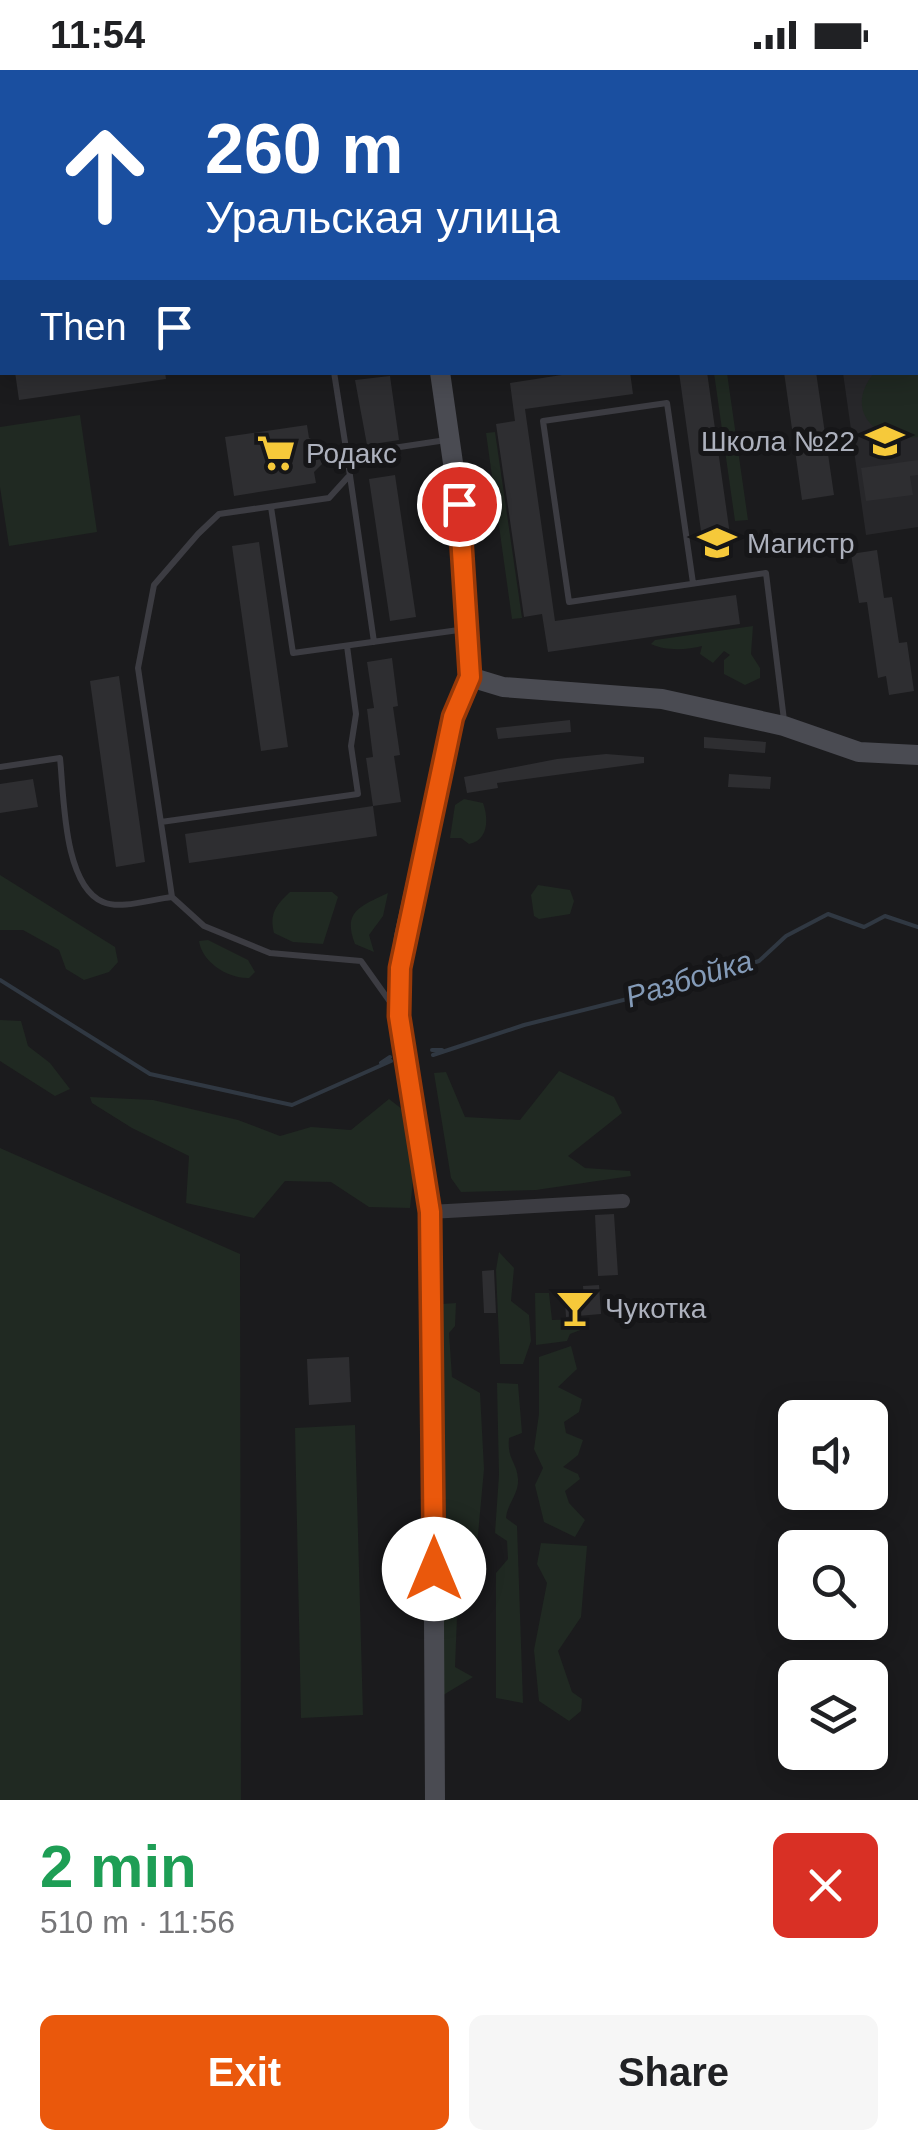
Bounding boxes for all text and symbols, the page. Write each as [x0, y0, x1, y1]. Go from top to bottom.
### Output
text: 11:54 [50, 14, 145, 56]
icon: ahead [40, 110, 170, 240]
text: 260 m [205, 110, 403, 188]
text: Уральская улица [205, 192, 560, 243]
icon: arrive [147, 300, 202, 355]
text: Then [40, 306, 127, 348]
school or university icon: Школа №22 [864, 420, 906, 462]
place label: Школа №22 [701, 426, 855, 457]
supermarket icon: Родакс [255, 432, 297, 474]
place label: Родакс [306, 438, 397, 469]
pin [417, 462, 502, 547]
icon: arrive [432, 477, 487, 532]
school or university icon: Магистр [696, 522, 738, 564]
place label: Магистр [747, 528, 854, 559]
water label: Разбойка [622, 944, 756, 1013]
bar icon: Чукотка [554, 1287, 596, 1329]
place label: Чукотка [605, 1293, 707, 1324]
map controls [778, 1400, 888, 1770]
button: sound [778, 1400, 888, 1510]
position arrow [382, 1517, 486, 1621]
button: search [778, 1530, 888, 1640]
button: layers [778, 1660, 888, 1770]
text: 2 min [40, 1833, 197, 1900]
button: close [773, 1833, 878, 1938]
text: 510 m · 11:56 [40, 1904, 235, 1940]
button: Exit [40, 2015, 449, 2130]
button: Share [469, 2015, 878, 2130]

